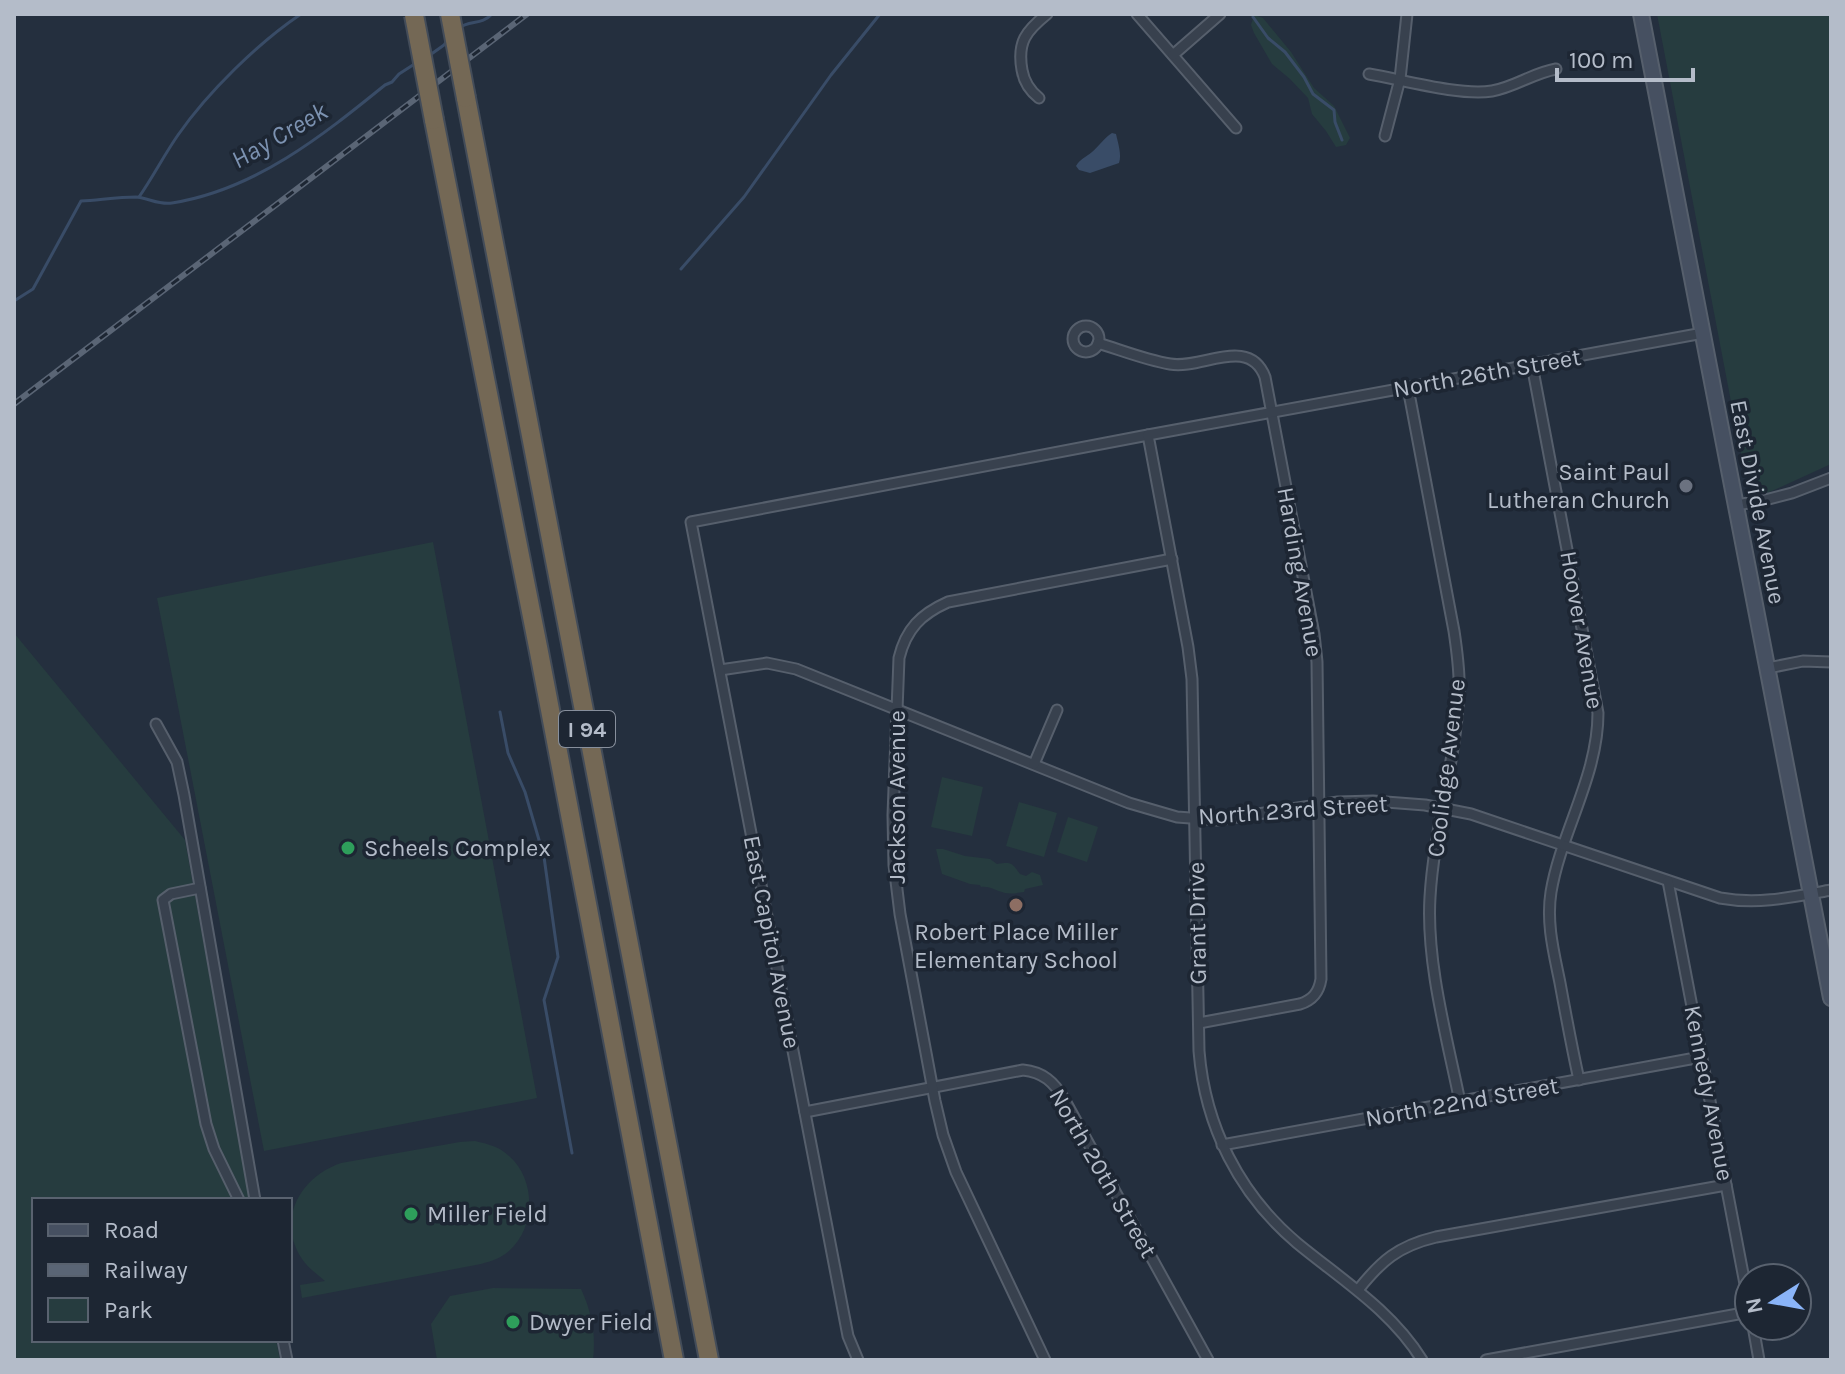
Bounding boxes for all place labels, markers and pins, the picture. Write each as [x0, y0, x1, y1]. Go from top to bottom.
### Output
place label: Saint Paul Lutheran Church [1487, 458, 1670, 514]
marker: Saint Paul Lutheran Church [1677, 477, 1695, 495]
place label: Scheels Complex [364, 834, 551, 862]
marker: Scheels Complex [339, 839, 357, 857]
marker: Robert Place Miller Elementary School [1007, 896, 1025, 914]
place label: Robert Place Miller Elementary School [914, 918, 1118, 974]
place label: Miller Field [427, 1200, 548, 1228]
marker: Miller Field [402, 1205, 420, 1223]
place label: Dwyer Field [529, 1308, 653, 1336]
marker: Dwyer Field [504, 1313, 522, 1331]

